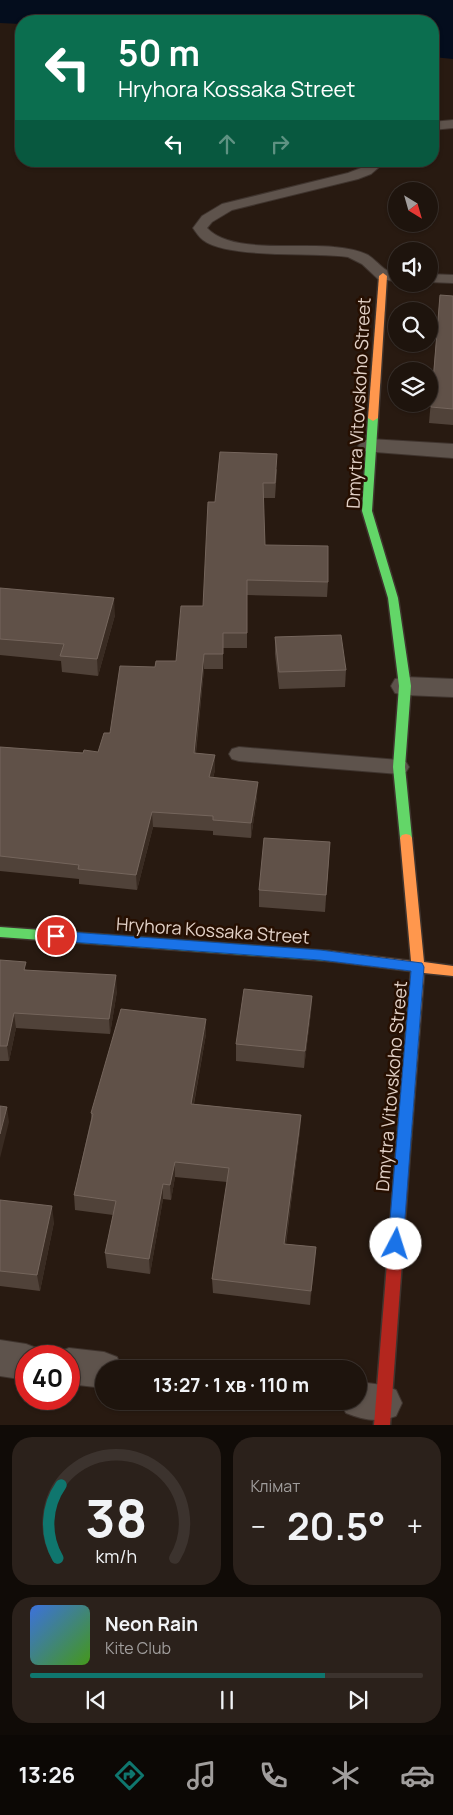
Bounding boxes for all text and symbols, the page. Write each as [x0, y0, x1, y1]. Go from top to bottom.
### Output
text: 50 m [118, 29, 200, 77]
icon: left [35, 35, 100, 100]
text: Hryhora Kossaka Street [118, 74, 355, 104]
icon: left [160, 130, 188, 158]
icon: ahead [213, 130, 241, 158]
icon: right [266, 130, 294, 158]
north arrow [388, 182, 438, 232]
map controls [388, 182, 438, 412]
button: sound [388, 242, 438, 292]
street label: Dmytra Vitovskoho Street [340, 297, 376, 509]
button: search [388, 302, 438, 352]
button: layers [388, 362, 438, 412]
street label: Hryhora Kossaka Street [115, 911, 311, 949]
pin [35, 915, 77, 957]
icon: arrive [42, 922, 70, 950]
street label: Dmytra Vitovskoho Street [370, 980, 412, 1192]
position arrow [369, 1217, 421, 1269]
speed limit sign: 40 [15, 1345, 80, 1410]
text: 13:27 · 1 хв · 110 m [153, 1372, 309, 1398]
text: Клімат [251, 1475, 300, 1497]
text: 38 [85, 1482, 147, 1553]
text: 20.5° [287, 1499, 386, 1551]
text: − [251, 1507, 266, 1545]
text: + [407, 1507, 423, 1545]
text: km/h [95, 1544, 137, 1568]
text: Neon Rain [105, 1611, 198, 1637]
text: Kite Club [105, 1637, 171, 1659]
icon: previous [82, 1686, 110, 1714]
icon: pause [213, 1686, 241, 1714]
icon: next [344, 1686, 372, 1714]
icon: directions [112, 1758, 147, 1793]
icon: music [184, 1758, 219, 1793]
icon: phone [256, 1758, 291, 1793]
icon: climate [328, 1758, 363, 1793]
icon: car [400, 1758, 435, 1793]
text: 13:26 [18, 1760, 75, 1790]

